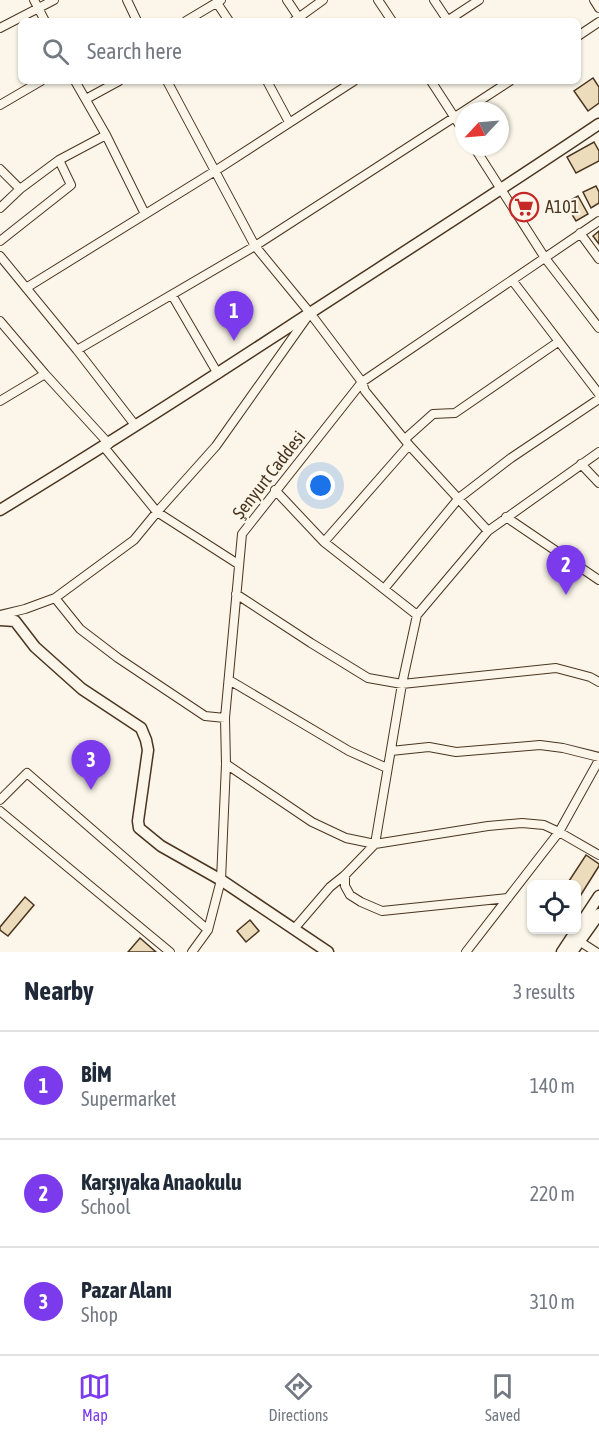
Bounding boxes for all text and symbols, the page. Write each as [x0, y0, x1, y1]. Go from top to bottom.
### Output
search box [18, 18, 581, 84]
icon: search [39, 35, 72, 68]
text: Search here [87, 38, 182, 64]
north arrow [455, 102, 509, 156]
supermarket icon: A101 [508, 191, 540, 223]
place label: A101 [545, 196, 579, 217]
pin: 1 [214, 292, 254, 341]
street label: Şenyurt Caddesi [228, 427, 309, 523]
your location [306, 471, 335, 500]
pin: 2 [546, 546, 586, 595]
pin: 3 [72, 740, 110, 790]
map controls [527, 880, 581, 934]
button: locate [527, 880, 581, 934]
text: Nearby [24, 976, 94, 1006]
text: 3 results [513, 980, 575, 1003]
text: BİM [81, 1061, 112, 1087]
text: 1 [39, 1074, 48, 1097]
text: 140 m [530, 1074, 575, 1097]
text: Supermarket [81, 1087, 176, 1110]
text: Karşıyaka Anaokulu [81, 1169, 242, 1195]
text: 2 [39, 1182, 48, 1205]
text: 220 m [530, 1182, 575, 1205]
text: School [81, 1195, 131, 1218]
text: Pazar Alanı [81, 1277, 172, 1303]
text: 3 [39, 1290, 48, 1313]
text: 310 m [530, 1290, 575, 1313]
text: Shop [81, 1303, 118, 1326]
tab: Map [78, 1370, 111, 1424]
tab: Directions [268, 1370, 328, 1424]
tab: Saved [485, 1370, 520, 1424]

